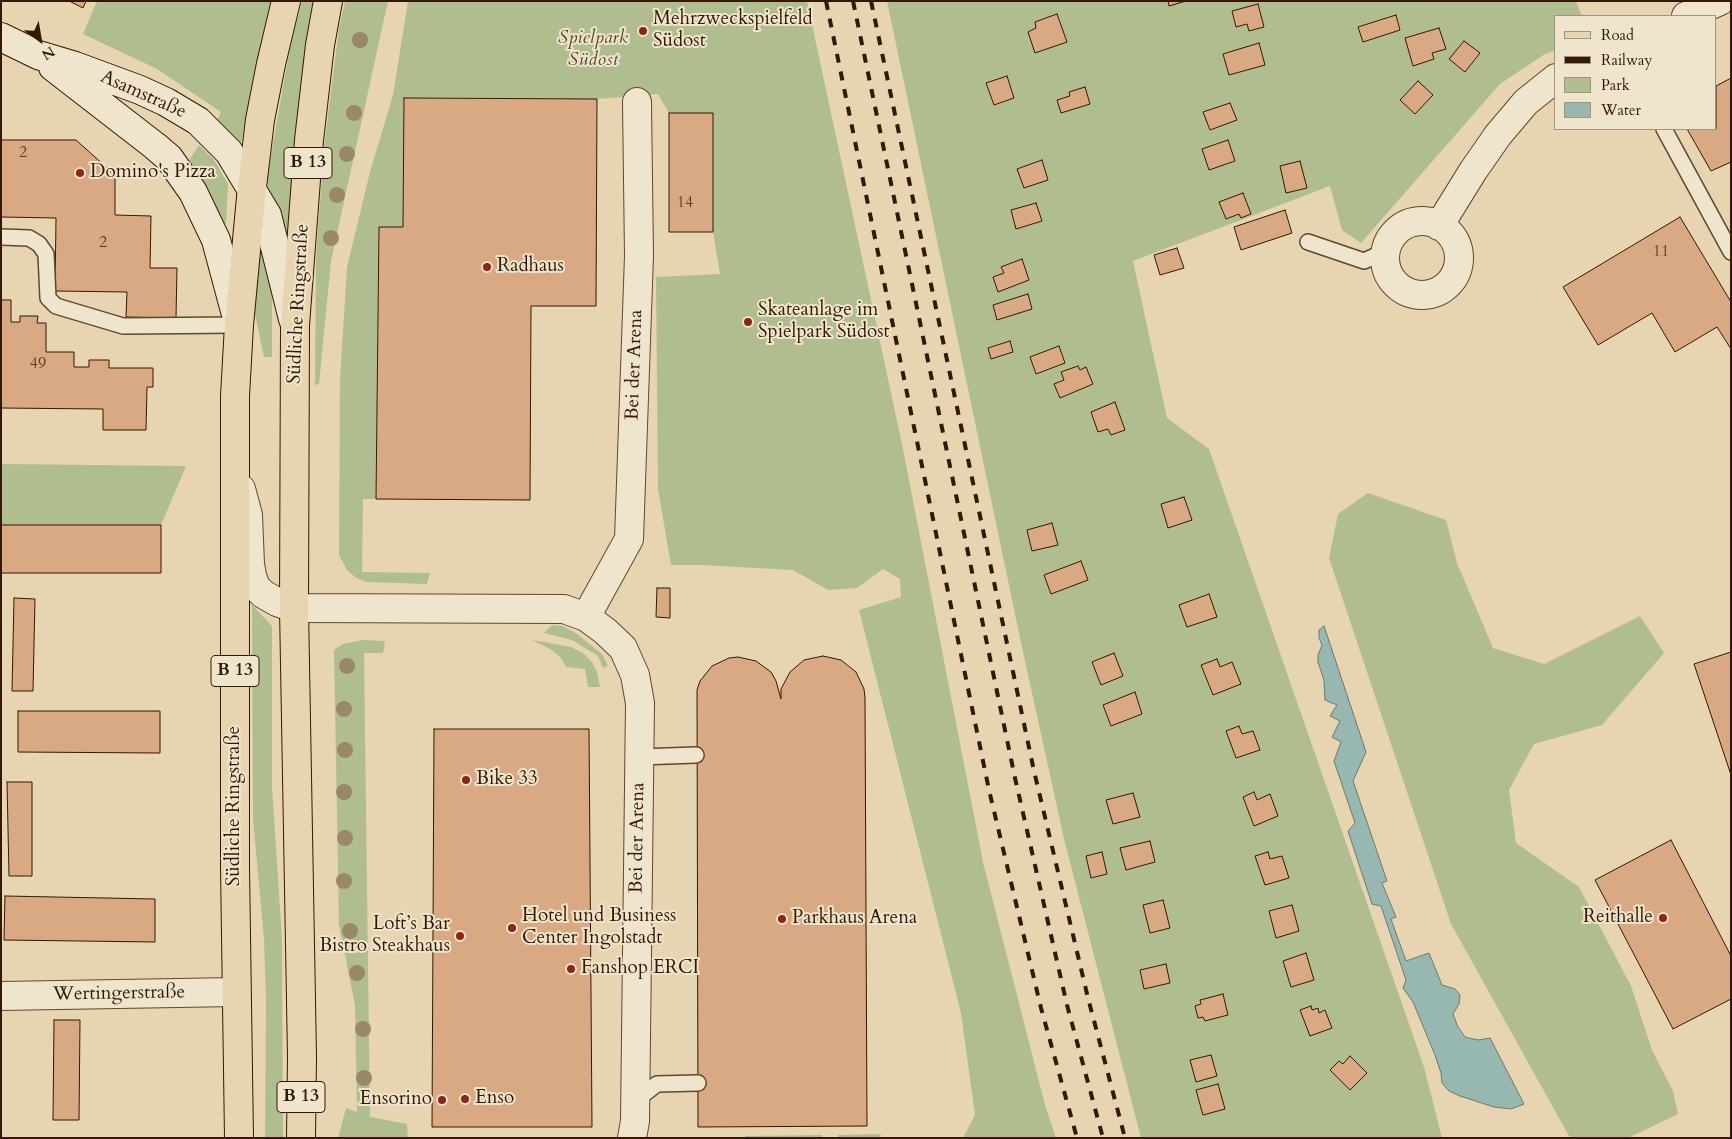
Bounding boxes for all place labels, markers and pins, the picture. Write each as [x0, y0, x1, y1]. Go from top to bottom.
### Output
place label: Mehrzweckspielfeld Südost [653, 9, 813, 53]
marker: Mehrzweckspielfeld Südost [637, 25, 649, 37]
place label: Domino's Pizza [90, 162, 216, 184]
marker: Domino's Pizza [74, 167, 86, 179]
place label: Radhaus [497, 256, 564, 278]
marker: Radhaus [481, 261, 493, 273]
place label: Skateanlage im Spielpark Südost [758, 300, 890, 344]
marker: Skateanlage im Spielpark Südost [742, 316, 754, 328]
place label: Bike 33 [476, 769, 538, 791]
marker: Bike 33 [460, 774, 472, 786]
place label: Hotel und Business Center Ingolstadt [522, 906, 676, 950]
place label: Reithalle [1583, 907, 1653, 929]
place label: Parkhaus Arena [792, 908, 917, 930]
marker: Reithalle [1657, 912, 1669, 924]
marker: Parkhaus Arena [776, 913, 788, 925]
place label: Loft’s Bar Bistro Steakhaus [319, 914, 450, 958]
marker: Hotel und Business Center Ingolstadt [506, 922, 518, 934]
marker: Loft’s Bar Bistro Steakhaus [454, 930, 466, 942]
place label: Fanshop ERCI [581, 958, 699, 980]
marker: Fanshop ERCI [565, 963, 577, 975]
place label: Enso [475, 1088, 514, 1110]
place label: Ensorino [360, 1089, 432, 1111]
marker: Enso [459, 1093, 471, 1105]
marker: Ensorino [436, 1094, 448, 1106]

